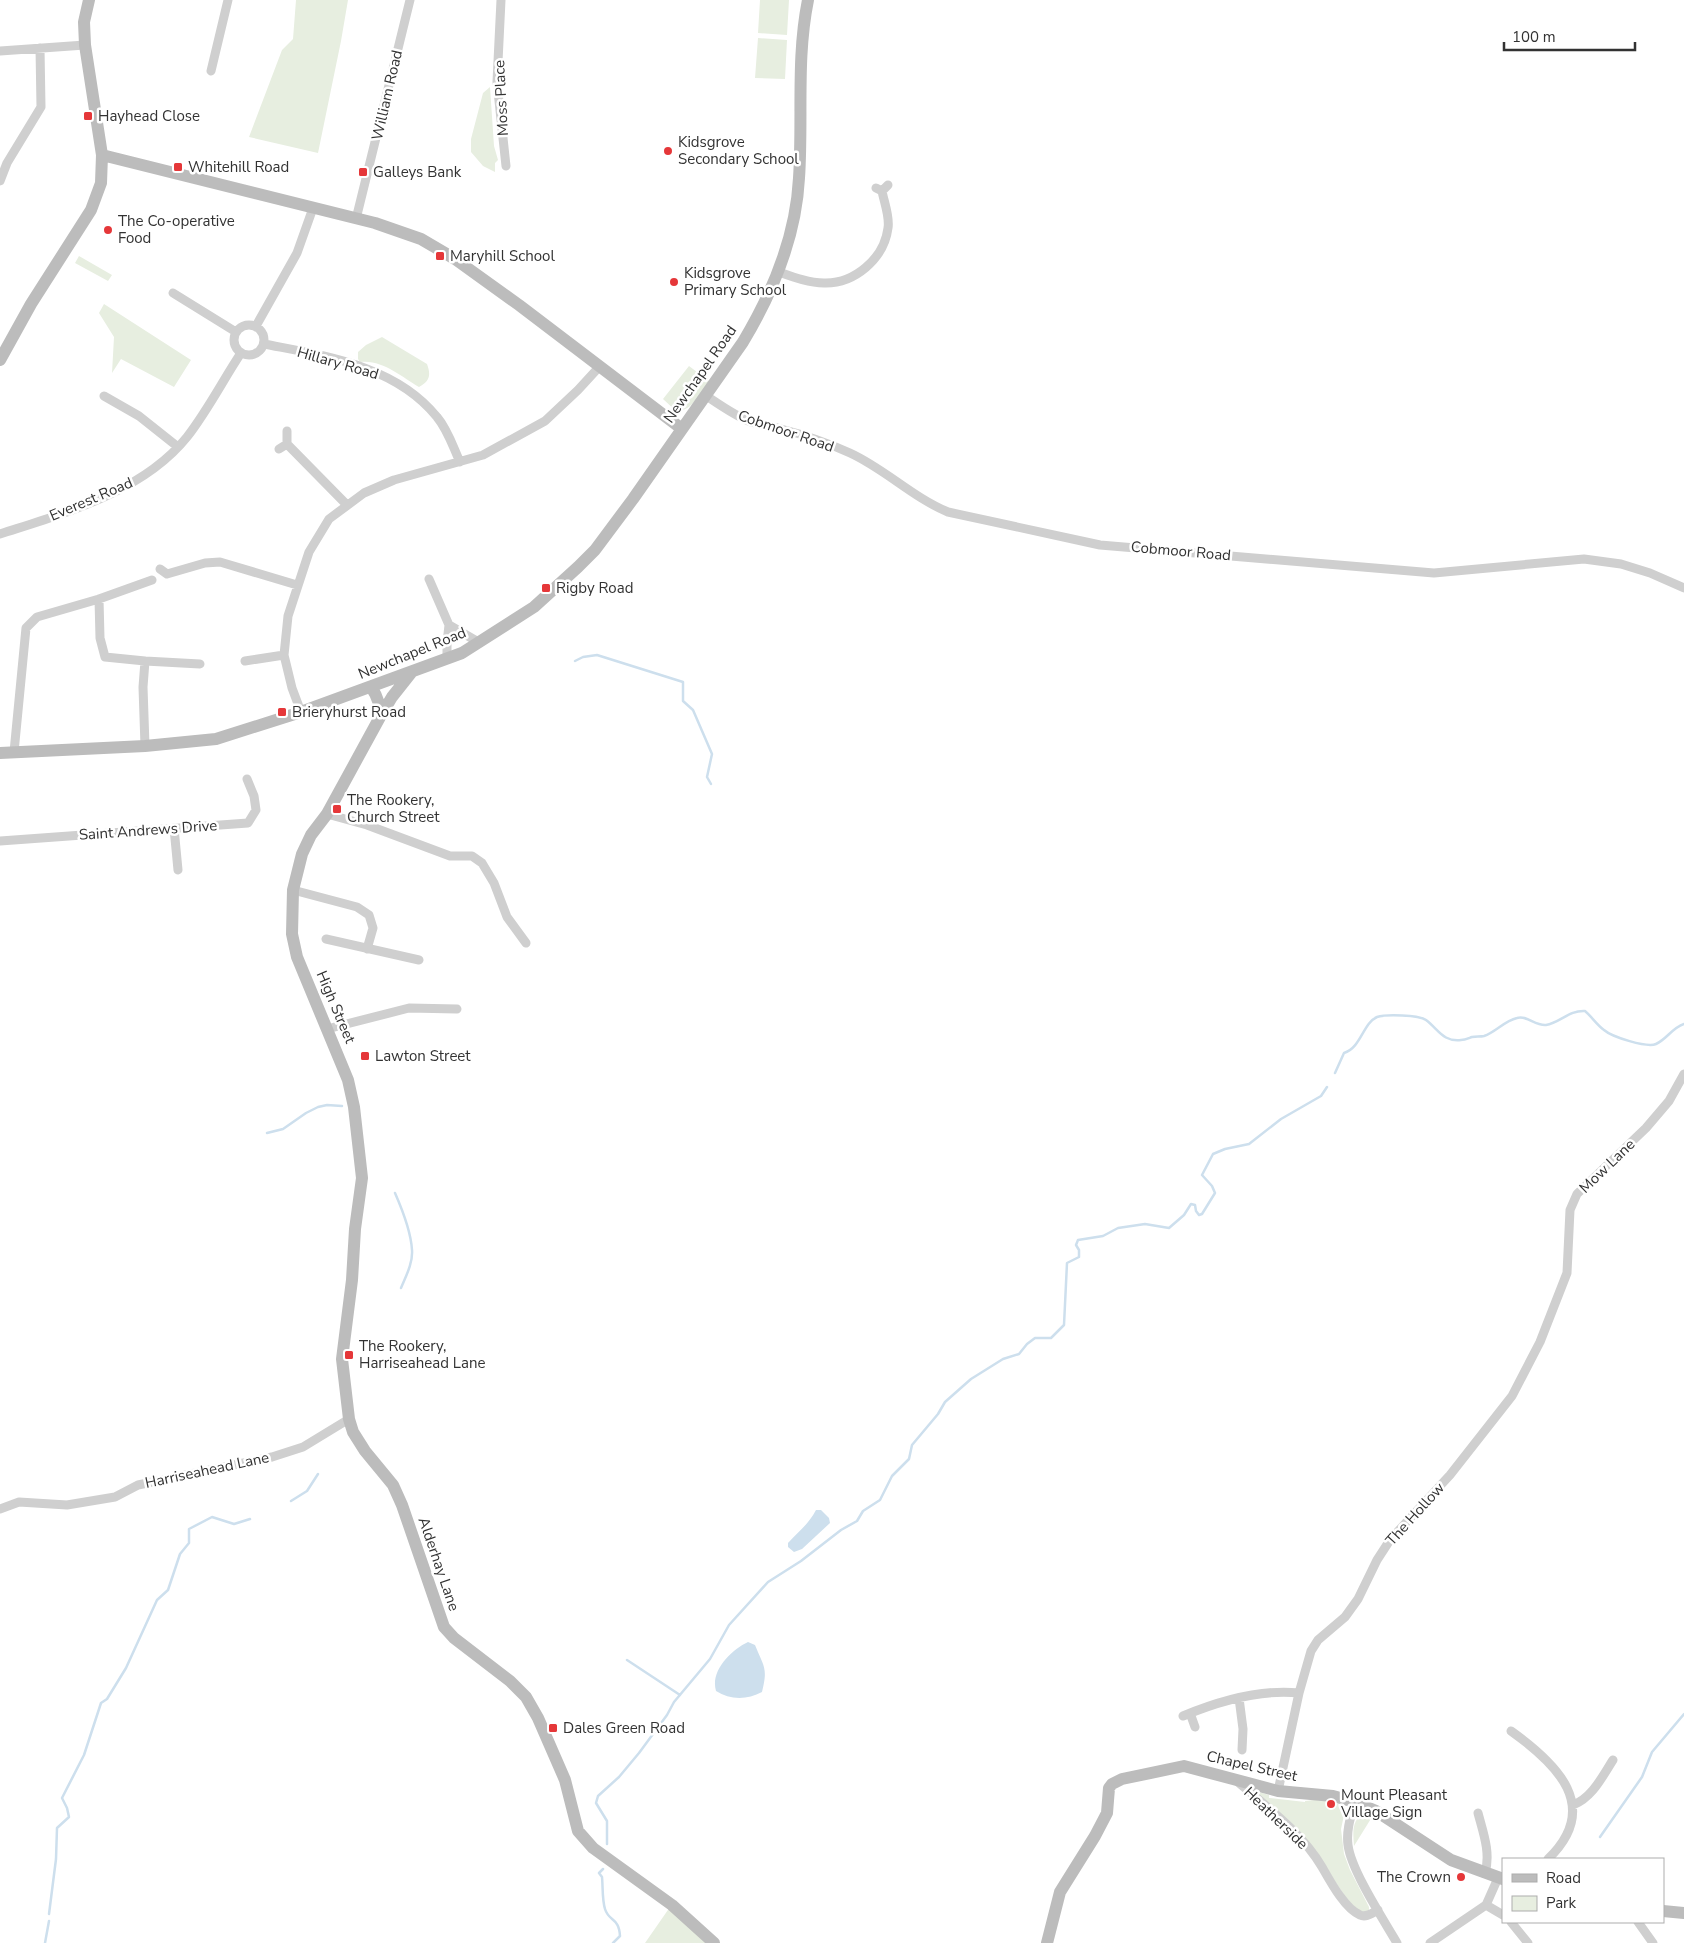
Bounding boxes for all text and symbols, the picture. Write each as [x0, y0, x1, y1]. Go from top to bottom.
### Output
scale bar [1504, 20, 1635, 52]
text: 100 m [1512, 27, 1556, 47]
street label: William Road [367, 48, 407, 142]
street label: Moss Place [489, 59, 513, 137]
place label: Hayhead Close [98, 106, 200, 126]
marker: Hayhead Close [82, 110, 94, 122]
place label: Kidsgrove Secondary School [678, 132, 799, 169]
marker: Kidsgrove Secondary School [662, 145, 674, 157]
place label: Whitehill Road [188, 157, 289, 177]
marker: Whitehill Road [172, 161, 184, 173]
place label: Galleys Bank [373, 162, 462, 182]
marker: Galleys Bank [357, 166, 369, 178]
place label: The Co-operative Food [118, 211, 235, 248]
marker: The Co-operative Food [102, 224, 114, 236]
place label: Maryhill School [450, 246, 555, 266]
marker: Maryhill School [434, 250, 446, 262]
place label: Kidsgrove Primary School [684, 263, 787, 300]
marker: Kidsgrove Primary School [668, 276, 680, 288]
street label: Newchapel Road [659, 321, 741, 427]
street label: Hillary Road [295, 342, 381, 384]
street label: Cobmoor Road [735, 405, 837, 457]
street label: Everest Road [46, 472, 136, 526]
street label: Cobmoor Road [1130, 537, 1232, 565]
place label: Rigby Road [556, 578, 633, 598]
marker: Rigby Road [540, 582, 552, 594]
street label: Newchapel Road [355, 622, 469, 684]
place label: Brieryhurst Road [292, 702, 406, 722]
marker: Brieryhurst Road [276, 706, 288, 718]
place label: The Rookery, Church Street [347, 790, 440, 827]
marker: The Rookery, Church Street [331, 803, 343, 815]
street label: Saint Andrews Drive [78, 815, 218, 845]
street label: High Street [312, 968, 361, 1047]
place label: Lawton Street [375, 1046, 471, 1066]
marker: Lawton Street [359, 1050, 371, 1062]
street label: Mow Lane [1575, 1134, 1639, 1198]
place label: The Rookery, Harriseahead Lane [359, 1336, 485, 1373]
marker: The Rookery, Harriseahead Lane [343, 1349, 355, 1361]
street label: Harriseahead Lane [143, 1447, 271, 1493]
street label: The Hollow [1381, 1478, 1449, 1550]
street label: Alderhay Lane [414, 1514, 464, 1614]
place label: Dales Green Road [563, 1718, 685, 1738]
marker: Dales Green Road [547, 1722, 559, 1734]
street label: Chapel Street [1205, 1746, 1300, 1786]
street label: Heatherside [1240, 1782, 1312, 1854]
place label: Mount Pleasant Village Sign [1340, 1785, 1448, 1822]
marker: Mount Pleasant Village Sign [1325, 1798, 1337, 1810]
legend [1502, 1858, 1664, 1923]
place label: The Crown [1377, 1867, 1451, 1887]
text: Road [1546, 1868, 1581, 1888]
marker: The Crown [1455, 1871, 1467, 1883]
text: Park [1546, 1893, 1576, 1913]

